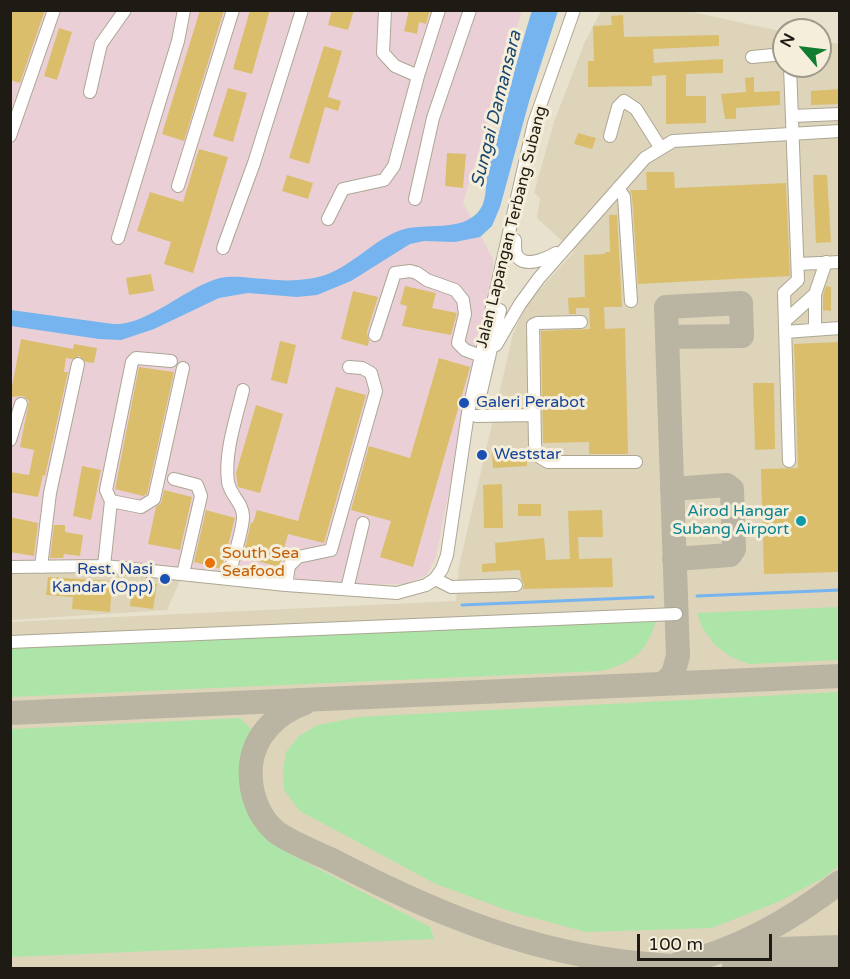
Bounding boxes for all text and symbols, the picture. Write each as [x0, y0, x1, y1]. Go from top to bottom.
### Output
north arrow [772, 18, 832, 78]
water label: Sungai Damansara [467, 29, 527, 189]
text: N [776, 30, 800, 51]
street label: Jalan Lapangan Terbang Subang [473, 104, 551, 350]
place label: Galeri Perabot [476, 393, 585, 413]
marker: Galeri Perabot [457, 396, 471, 410]
place label: Weststar [494, 445, 561, 465]
marker: Weststar [475, 448, 489, 462]
place label: Airod Hangar Subang Airport [672, 502, 789, 540]
marker: Airod Hangar Subang Airport [794, 514, 808, 528]
place label: South Sea Seafood [222, 544, 299, 582]
marker: South Sea Seafood [203, 556, 217, 570]
place label: Rest. Nasi Kandar (Opp) [52, 560, 153, 598]
marker: Rest. Nasi Kandar (Opp) [158, 572, 172, 586]
scale bar [640, 922, 775, 960]
text: 100 m [648, 933, 703, 955]

